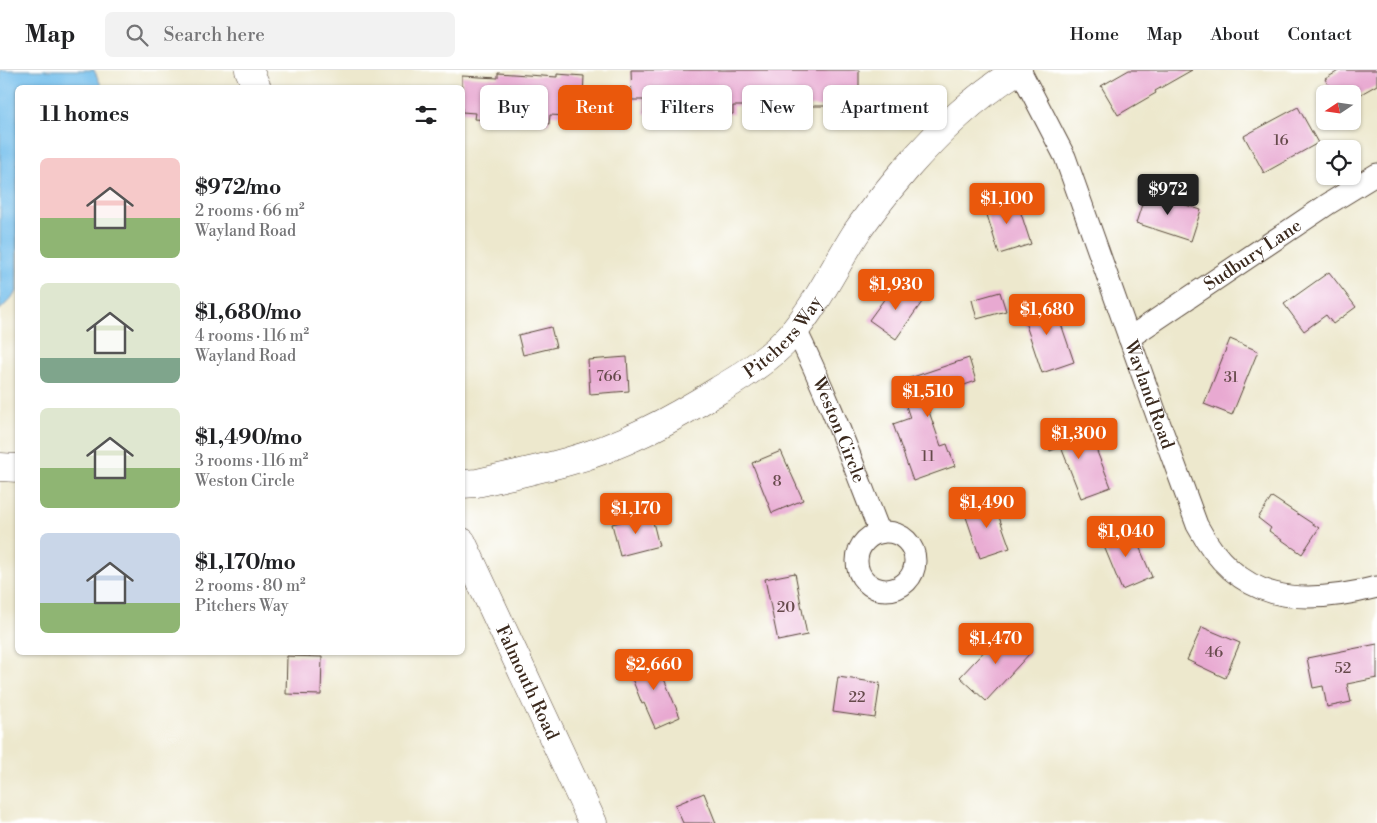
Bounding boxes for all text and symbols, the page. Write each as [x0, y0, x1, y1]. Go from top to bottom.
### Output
search box [105, 12, 455, 57]
text: Map [25, 20, 75, 50]
icon: search [123, 21, 151, 49]
text: Search here [163, 23, 265, 47]
text: Home [1070, 23, 1119, 46]
text: Map [1147, 23, 1183, 46]
text: About [1211, 23, 1260, 46]
text: Contact [1288, 23, 1352, 46]
chip: Buy [480, 85, 548, 130]
chip: Rent [558, 85, 632, 130]
chip: Filters [642, 85, 732, 130]
chip: New [742, 85, 813, 130]
chip: Apartment [823, 85, 947, 130]
north arrow [1316, 85, 1361, 130]
map controls [1316, 85, 1361, 185]
icon: filters [412, 101, 440, 129]
text: 11 homes [40, 102, 129, 128]
house number: 16 [1273, 131, 1289, 150]
button: locate [1316, 140, 1361, 185]
pin: $972 [1138, 174, 1198, 216]
text: $972/mo [195, 175, 281, 201]
icon: home [80, 178, 140, 238]
text: $972 [1149, 180, 1187, 200]
pin: $1,100 [966, 182, 1048, 225]
text: $1,100 [981, 189, 1033, 209]
text: 2 rooms · 66 m² [195, 201, 305, 221]
street label: Sudbury Lane [1199, 214, 1306, 296]
text: Wayland Road [195, 221, 296, 241]
pin: $1,930 [855, 268, 937, 311]
text: $1,930 [869, 275, 923, 295]
street label: Pitchers Way [739, 292, 827, 383]
pin: $1,680 [1006, 294, 1088, 336]
text: $1,680/mo [195, 300, 302, 326]
text: $1,680 [1020, 300, 1074, 320]
icon: home [80, 303, 140, 363]
text: 4 rooms · 116 m² [195, 326, 309, 346]
street label: Wayland Road [1119, 336, 1180, 453]
text: Wayland Road [195, 346, 296, 366]
house number: 766 [596, 367, 622, 386]
house number: 31 [1224, 368, 1239, 387]
street label: Weston Circle [807, 372, 871, 486]
pin: $1,510 [887, 376, 969, 418]
text: $1,510 [902, 382, 954, 402]
pin: $1,300 [1038, 418, 1120, 460]
text: $1,300 [1051, 424, 1107, 444]
text: $1,490/mo [195, 425, 302, 451]
icon: home [80, 428, 140, 488]
house number: 11 [921, 447, 935, 466]
text: 3 rooms · 116 m² [195, 451, 308, 471]
text: Weston Circle [195, 471, 295, 491]
house number: 8 [772, 472, 782, 491]
pin: $1,490 [946, 486, 1028, 529]
pin: $1,170 [595, 492, 677, 535]
text: $1,490 [960, 493, 1014, 513]
text: $1,170 [611, 499, 661, 519]
pin: $1,040 [1085, 516, 1167, 558]
text: $1,040 [1098, 522, 1154, 542]
text: $1,170/mo [195, 550, 296, 576]
icon: home [80, 553, 140, 613]
text: 2 rooms · 80 m² [195, 576, 306, 596]
text: Pitchers Way [195, 596, 289, 616]
house number: 20 [777, 598, 795, 617]
street label: Falmouth Road [491, 621, 564, 744]
pin: $1,470 [955, 622, 1037, 665]
text: $1,470 [970, 629, 1022, 649]
house number: 46 [1205, 643, 1223, 662]
pin: $2,660 [613, 648, 695, 691]
text: $2,660 [626, 655, 682, 675]
house number: 52 [1335, 659, 1351, 678]
house number: 22 [848, 688, 866, 707]

